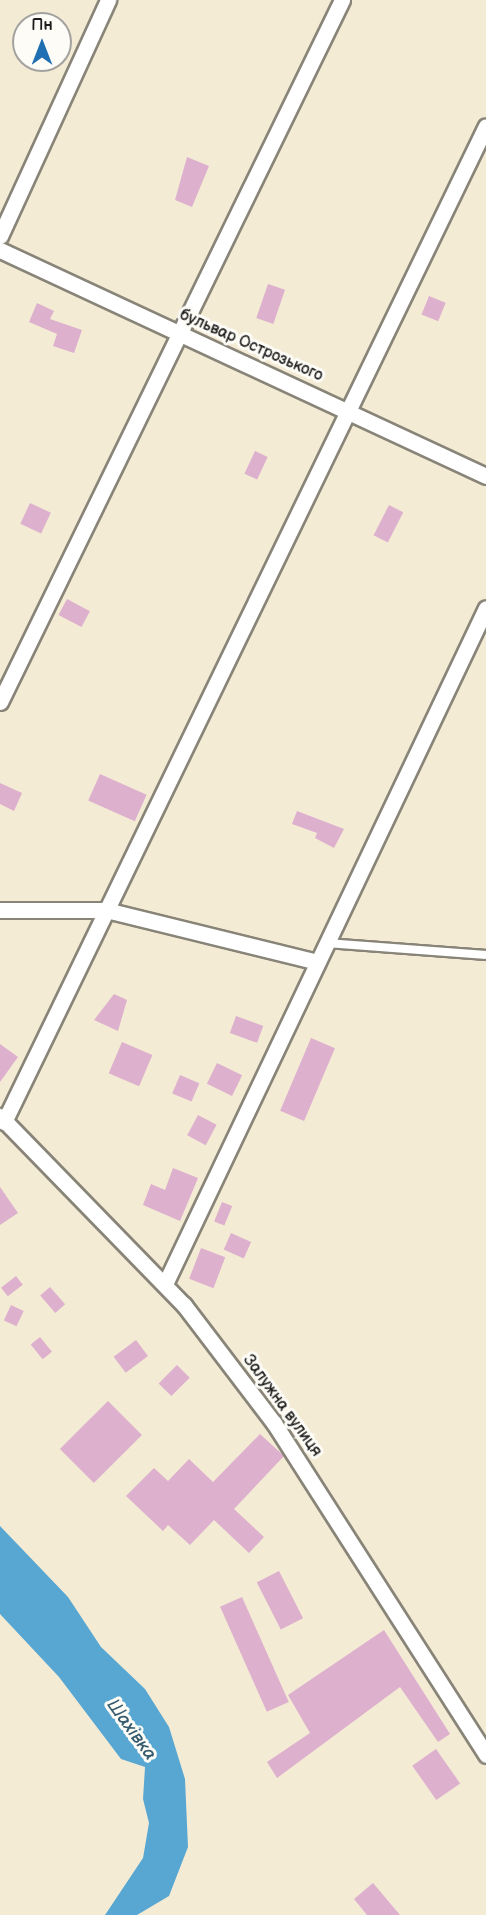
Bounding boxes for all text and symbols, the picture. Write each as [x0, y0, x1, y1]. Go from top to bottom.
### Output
north arrow [12, 12, 72, 72]
text: Пн [31, 16, 53, 35]
street label: бульвар Острозького [176, 306, 326, 386]
street label: Залужна вулиця [239, 1351, 325, 1461]
water label: Шахівка [102, 1695, 160, 1765]

